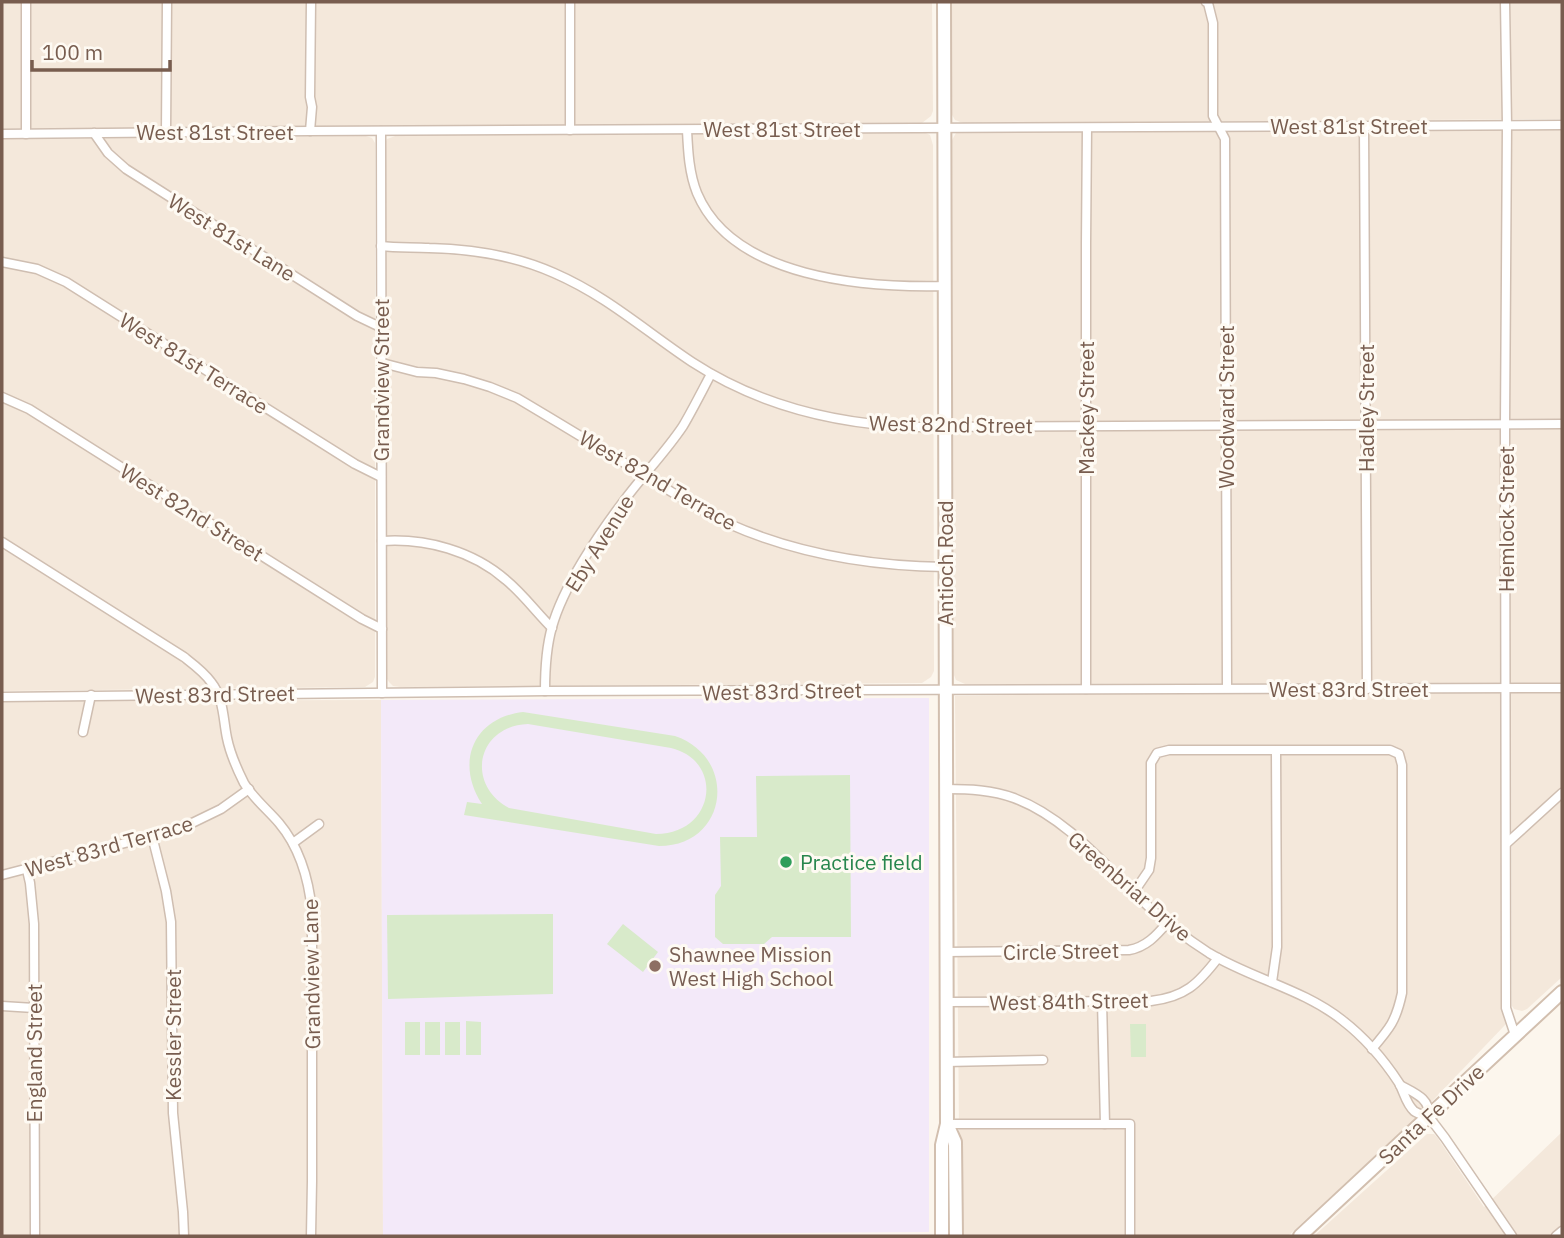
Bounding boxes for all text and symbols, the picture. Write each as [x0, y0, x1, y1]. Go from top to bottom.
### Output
scale bar [32, 28, 170, 72]
text: 100 m [42, 38, 103, 66]
street label: West 81st Street [1270, 112, 1428, 140]
street label: West 81st Street [703, 115, 861, 143]
street label: West 81st Street [136, 118, 294, 146]
street label: West 81st Lane [163, 187, 301, 287]
street label: Grandview Street [367, 298, 395, 462]
street label: West 81st Terrace [114, 306, 274, 420]
street label: Woodward Street [1212, 325, 1240, 489]
street label: Mackey Street [1072, 341, 1100, 475]
street label: Hadley Street [1352, 344, 1380, 472]
street label: West 82nd Street [869, 409, 1033, 439]
street label: West 82nd Terrace [574, 424, 742, 536]
street label: Hemlock Street [1492, 446, 1520, 592]
street label: West 82nd Street [115, 457, 269, 567]
street label: Eby Avenue [558, 489, 640, 597]
street label: Antioch Road [931, 500, 959, 626]
street label: West 83rd Street [1269, 675, 1429, 703]
street label: West 83rd Street [702, 676, 862, 706]
street label: West 83rd Street [135, 679, 295, 709]
street label: West 83rd Terrace [22, 809, 196, 883]
street label: Greenbriar Drive [1062, 825, 1198, 947]
place label: Practice field [800, 848, 923, 876]
marker: Practice field [778, 854, 794, 870]
street label: Grandview Lane [296, 898, 326, 1050]
street label: Circle Street [1003, 936, 1119, 966]
place label: Shawnee Mission West High School [669, 940, 834, 992]
marker: Shawnee Mission West High School [647, 958, 663, 974]
street label: Kessler Street [159, 969, 187, 1101]
street label: England Street [20, 984, 48, 1122]
street label: West 84th Street [989, 986, 1149, 1016]
street label: Santa Fe Drive [1372, 1058, 1490, 1170]

